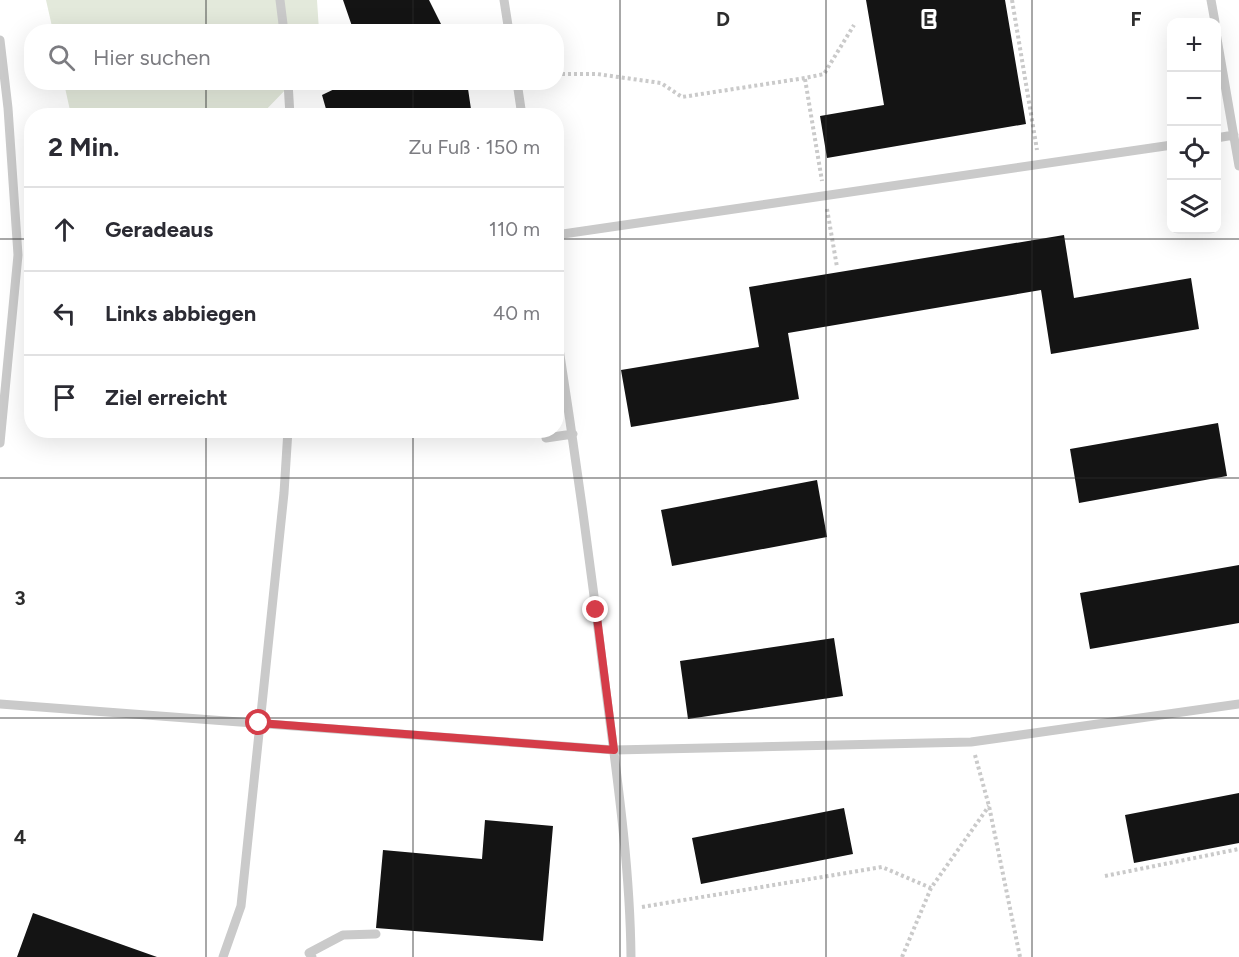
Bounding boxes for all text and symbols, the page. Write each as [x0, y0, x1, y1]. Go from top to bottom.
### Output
text: D [716, 7, 730, 31]
text: E [923, 7, 935, 31]
text: F [1130, 7, 1142, 31]
map controls [1167, 18, 1221, 234]
button: + [1167, 18, 1221, 72]
search box [24, 24, 564, 90]
icon: search [45, 41, 78, 74]
text: Hier suchen [93, 44, 211, 71]
button: − [1167, 72, 1221, 126]
button: locate [1167, 126, 1221, 180]
text: 2 Min. [48, 131, 120, 163]
text: Zu Fuß · 150 m [408, 135, 540, 159]
button: layers [1167, 180, 1221, 234]
icon: ahead [48, 213, 81, 246]
text: Geradeaus [105, 216, 213, 243]
text: 110 m [489, 217, 540, 241]
icon: left [48, 297, 81, 330]
text: Links abbiegen [105, 300, 256, 327]
text: 40 m [493, 301, 540, 325]
icon: arrive [48, 381, 81, 414]
text: Ziel erreicht [105, 384, 228, 411]
text: 3 [14, 586, 26, 610]
route end [582, 596, 608, 622]
route start [245, 709, 271, 735]
text: 4 [14, 825, 27, 849]

